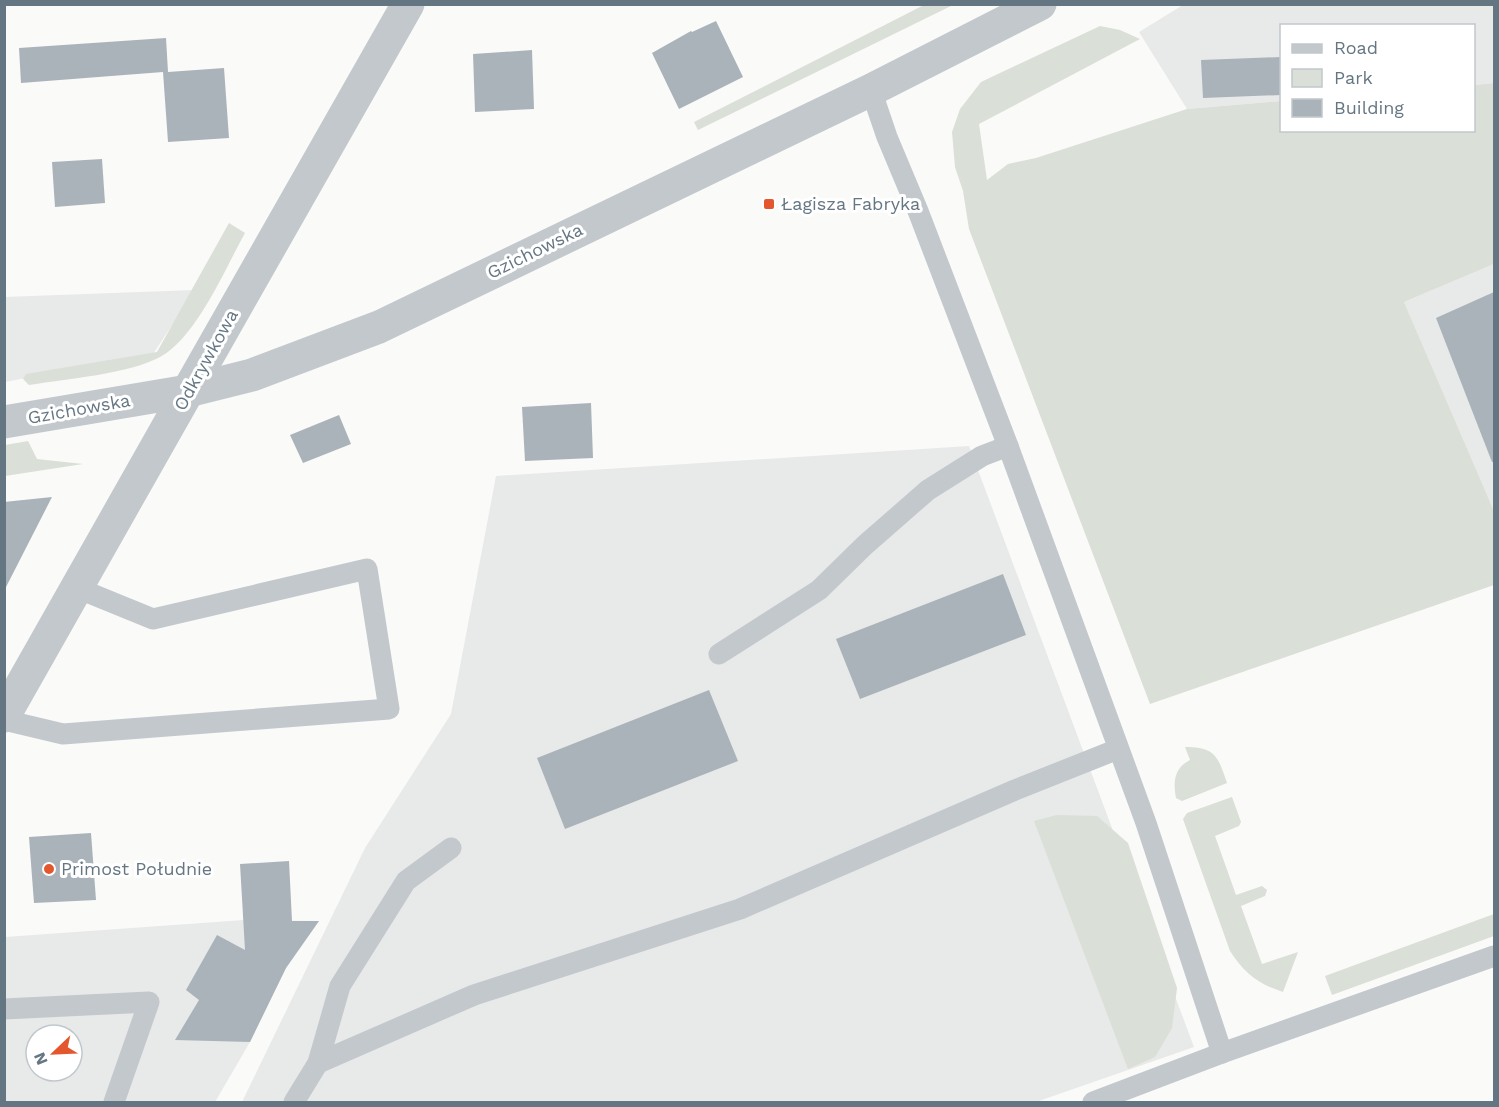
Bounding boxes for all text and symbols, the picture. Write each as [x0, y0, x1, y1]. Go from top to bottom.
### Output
legend [1280, 24, 1475, 132]
text: Road [1334, 37, 1378, 58]
text: Park [1334, 67, 1373, 88]
text: Building [1334, 97, 1404, 118]
place label: Łagisza Fabryka [781, 193, 920, 214]
marker: Łagisza Fabryka [762, 197, 776, 211]
street label: Gzichowska [484, 218, 586, 283]
street label: Odkrywkowa [169, 306, 242, 414]
street label: Gzichowska [26, 389, 132, 428]
place label: Primost Południe [61, 858, 212, 879]
marker: Primost Południe [42, 862, 56, 876]
north arrow [24, 1023, 84, 1083]
text: N [30, 1049, 52, 1068]

